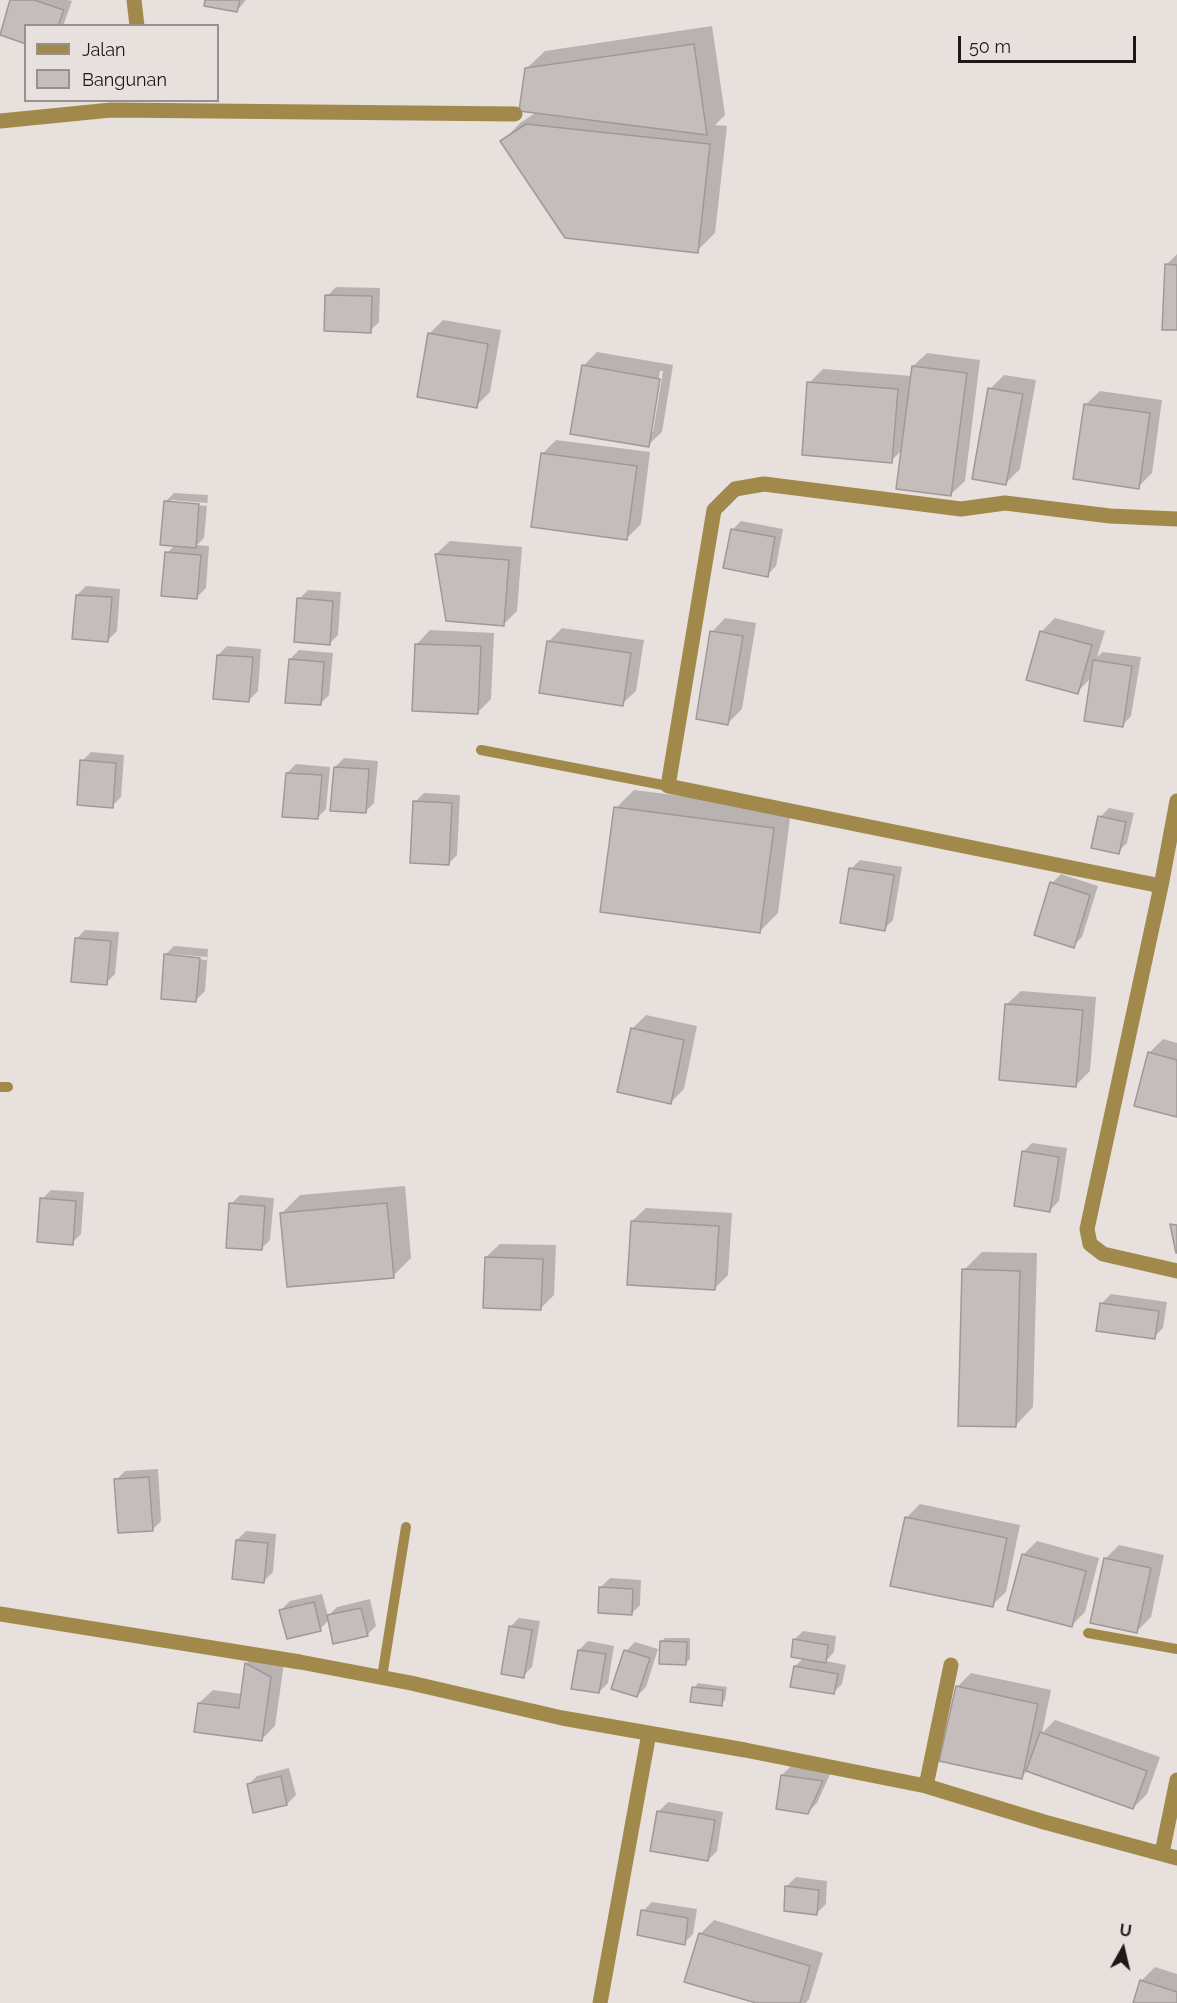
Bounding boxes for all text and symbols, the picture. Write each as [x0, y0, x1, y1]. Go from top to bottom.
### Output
legend [24, 24, 219, 102]
scale bar [961, 24, 1140, 62]
text: 50 m [969, 36, 1011, 57]
text: Jalan [82, 39, 126, 60]
text: Bangunan [82, 69, 167, 90]
north arrow [1093, 1919, 1153, 1979]
text: U [1118, 1920, 1133, 1941]

